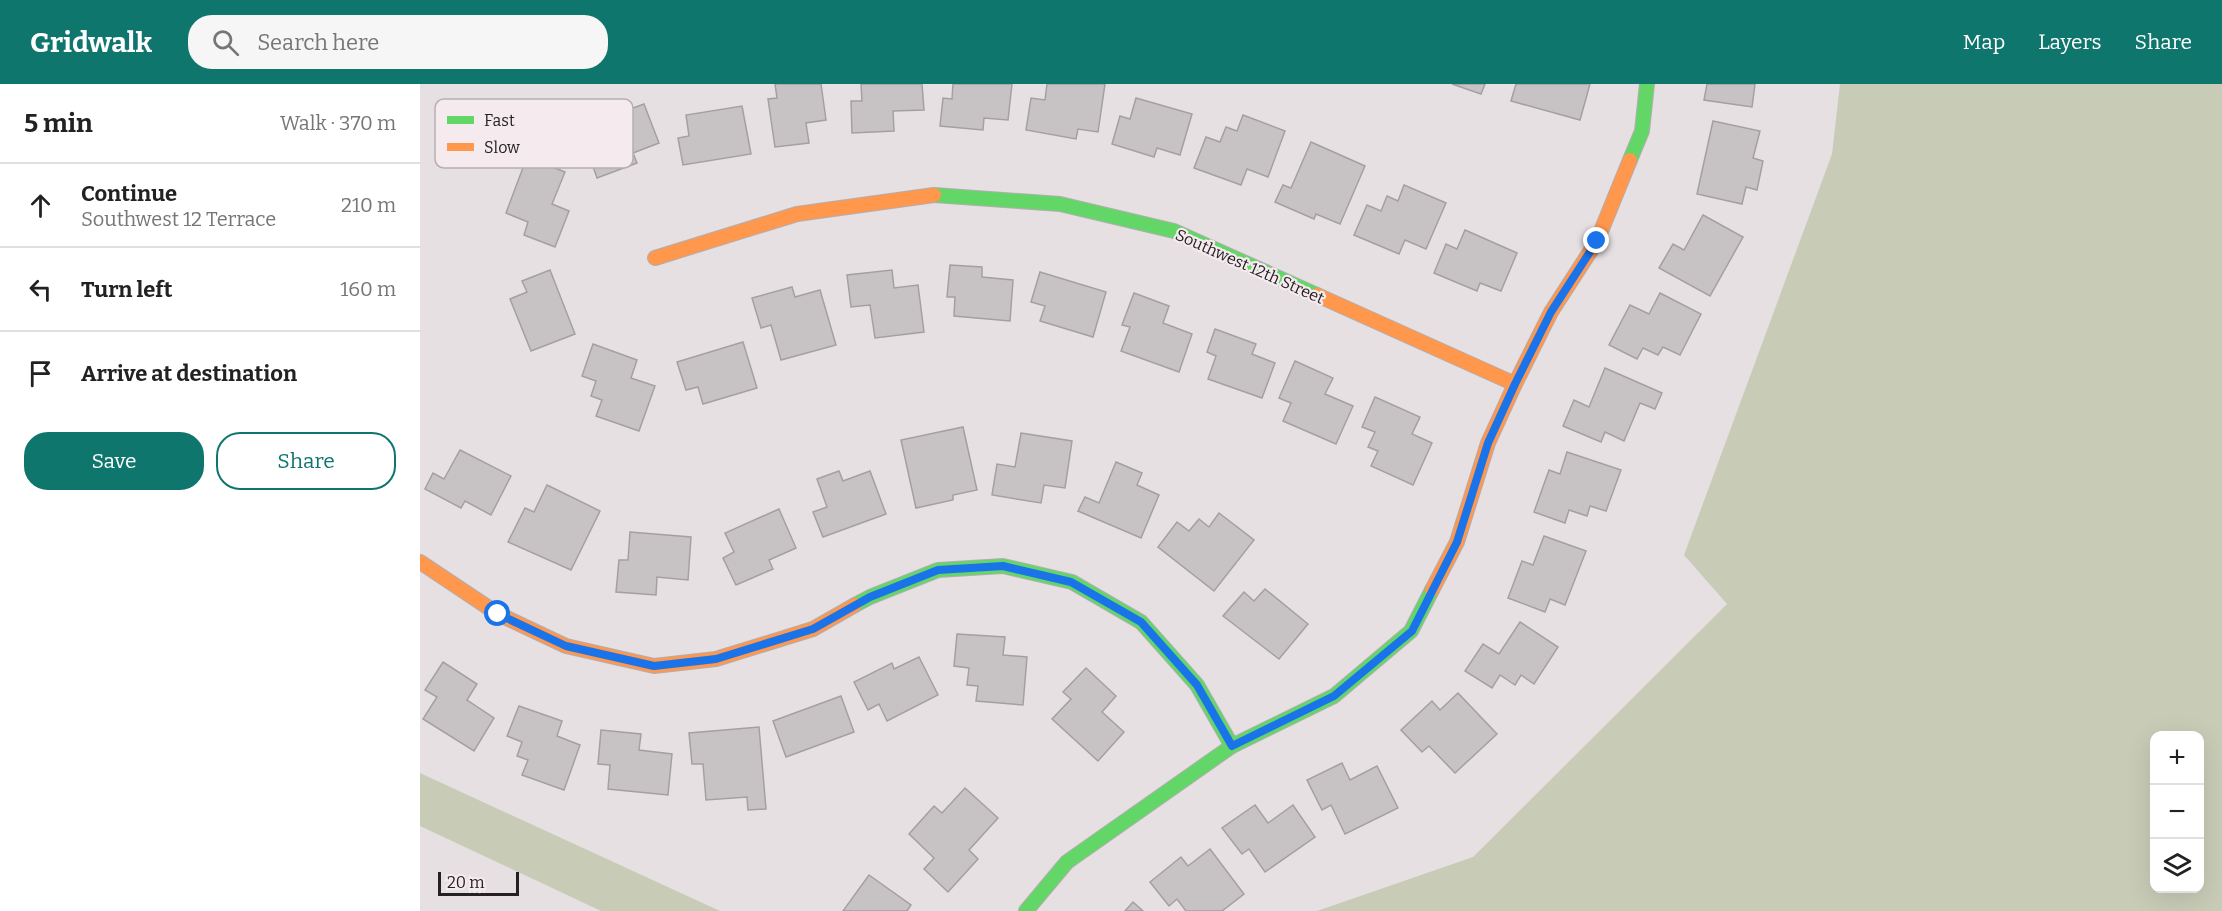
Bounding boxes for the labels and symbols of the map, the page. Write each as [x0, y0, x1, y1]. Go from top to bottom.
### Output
legend [435, 99, 633, 168]
text: Fast [484, 111, 515, 130]
text: Slow [484, 138, 520, 157]
street label: Southwest 12th Street [1173, 225, 1327, 308]
route end [1583, 227, 1609, 253]
route start [484, 600, 510, 626]
scale bar [438, 869, 519, 896]

